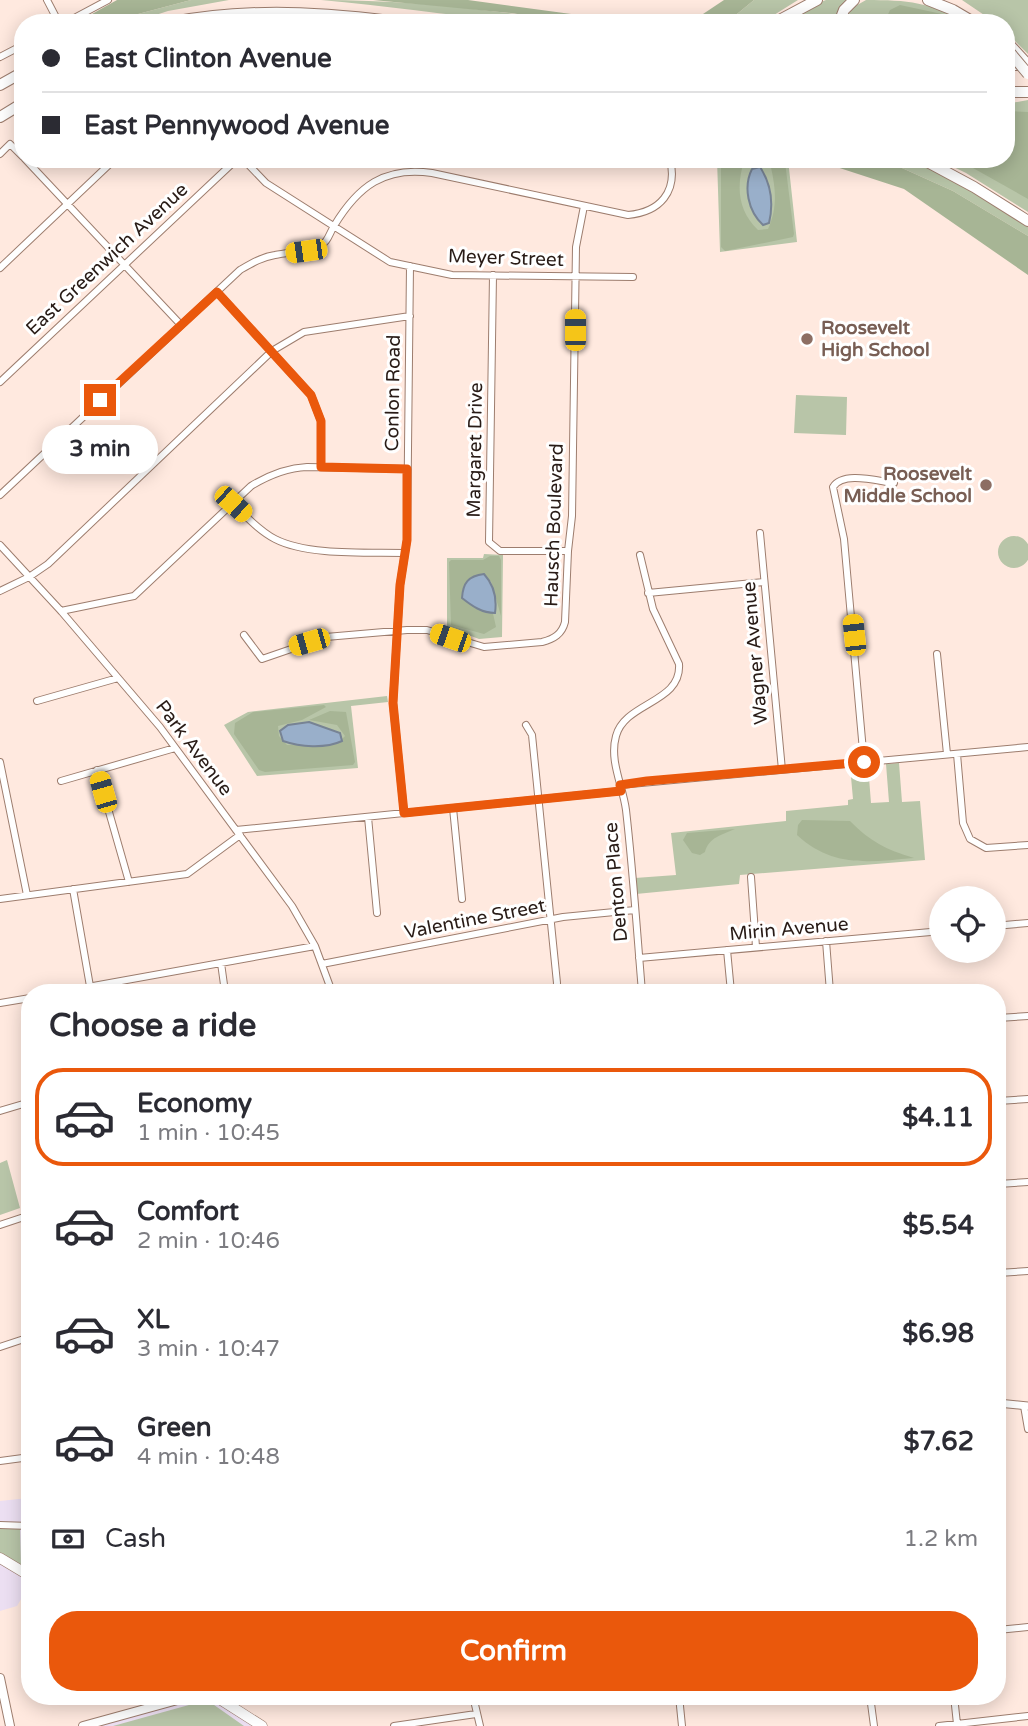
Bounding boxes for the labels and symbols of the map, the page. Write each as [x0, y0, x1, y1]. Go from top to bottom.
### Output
street label: East Greenwich Avenue [22, 178, 192, 340]
car [284, 238, 329, 264]
street label: Meyer Street [448, 245, 564, 271]
car [565, 309, 586, 351]
place label: Roosevelt High School [821, 317, 930, 362]
marker: Roosevelt High School [799, 331, 815, 347]
street label: Conlon Road [381, 335, 405, 451]
street label: Margaret Drive [463, 382, 487, 518]
route end [84, 384, 116, 416]
callout: 3 min [42, 424, 158, 474]
street label: Hausch Boulevard [540, 443, 568, 607]
place label: Roosevelt Middle School [843, 463, 973, 507]
marker: Roosevelt Middle School [978, 477, 994, 493]
car [211, 482, 256, 526]
street label: Wagner Avenue [738, 580, 772, 726]
car [842, 613, 867, 657]
car [427, 621, 474, 655]
car [286, 626, 333, 658]
street label: Park Avenue [151, 696, 237, 800]
route start [848, 746, 880, 778]
car [88, 769, 119, 815]
street label: Denton Place [600, 821, 632, 943]
street label: Valentine Street [403, 895, 547, 943]
street label: Mirin Avenue [729, 913, 849, 945]

